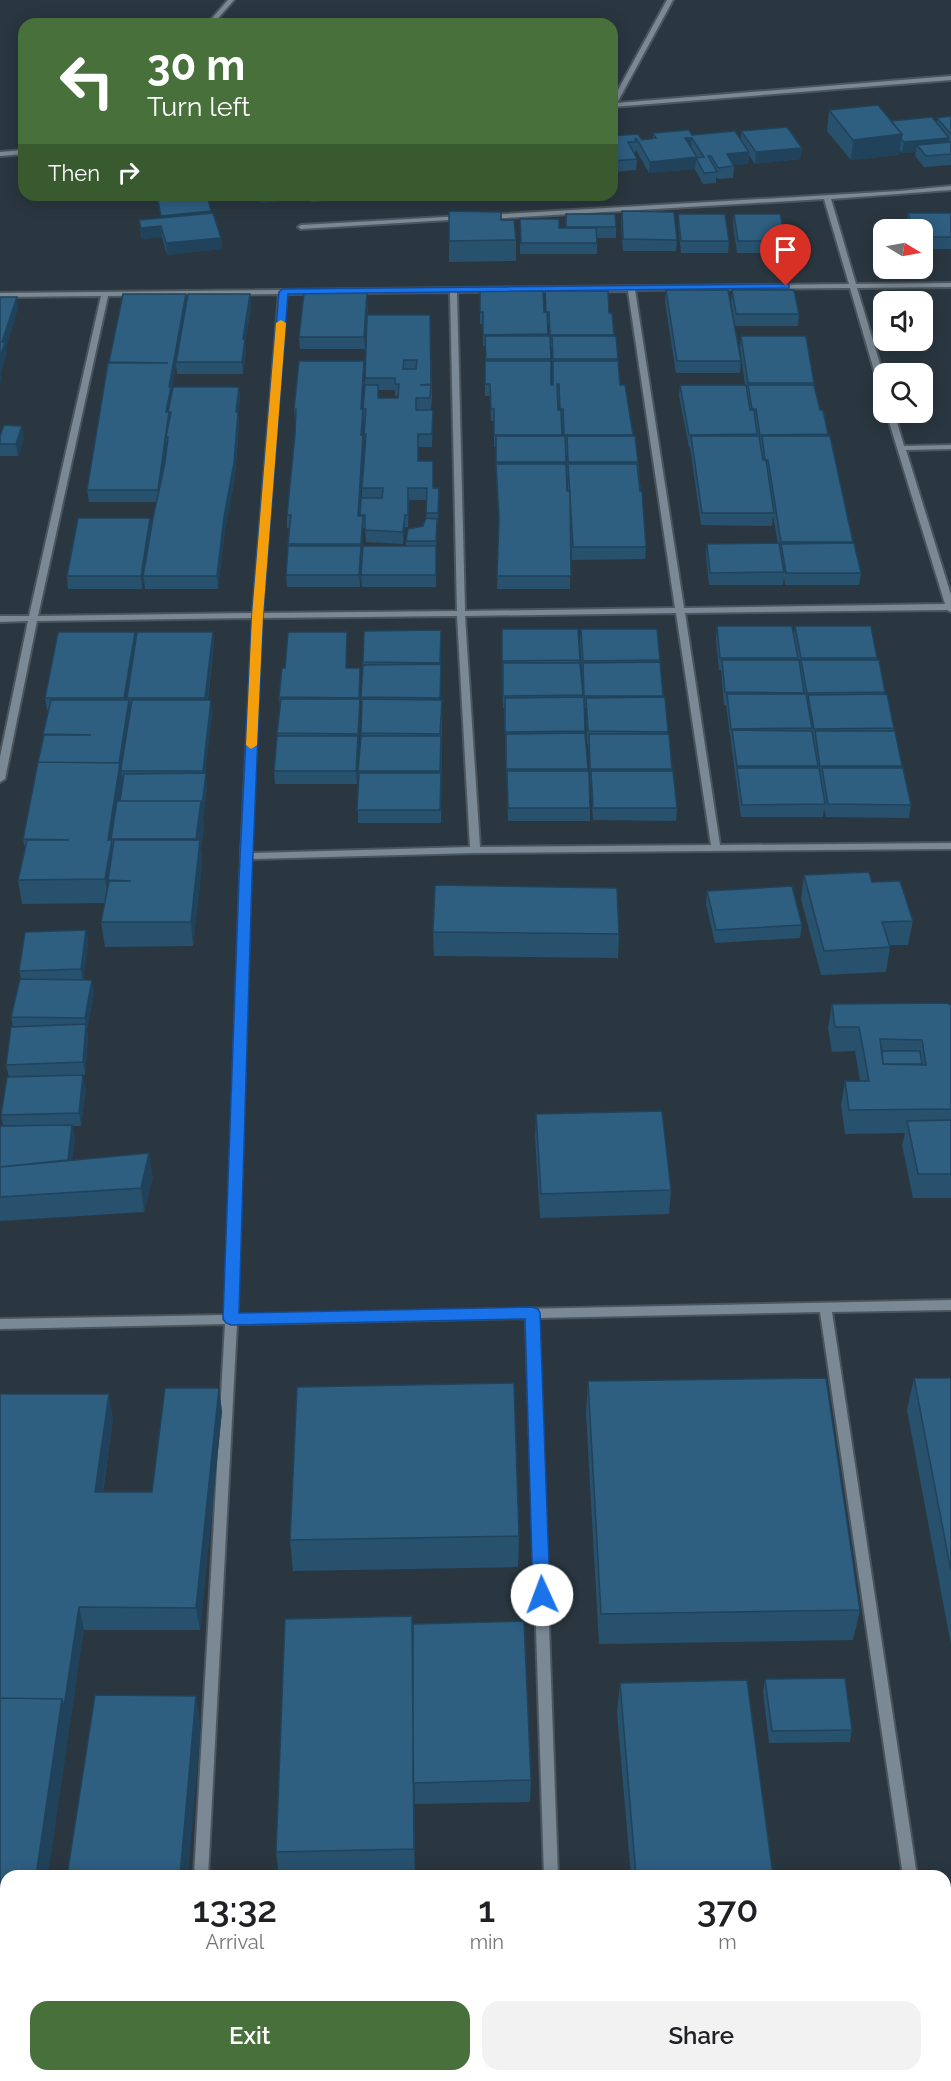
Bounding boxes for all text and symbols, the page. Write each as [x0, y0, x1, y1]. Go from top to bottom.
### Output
text: 30 m [147, 41, 245, 90]
icon: left [48, 42, 126, 120]
text: Turn left [147, 91, 250, 122]
icon: right [112, 156, 145, 189]
text: Then [48, 160, 100, 186]
north arrow [873, 219, 933, 279]
map controls [873, 219, 933, 423]
pin [760, 224, 811, 286]
icon: arrive [769, 233, 802, 266]
button: sound [873, 291, 933, 351]
button: search [873, 363, 933, 423]
position arrow [510, 1563, 574, 1627]
text: 13:32 [193, 1888, 277, 1930]
text: 1 [478, 1888, 495, 1930]
text: 370 [697, 1888, 758, 1930]
text: Arrival [205, 1930, 264, 1954]
text: min [470, 1930, 504, 1954]
text: m [718, 1930, 737, 1954]
button: Exit [30, 2001, 470, 2070]
button: Share [482, 2001, 921, 2070]

